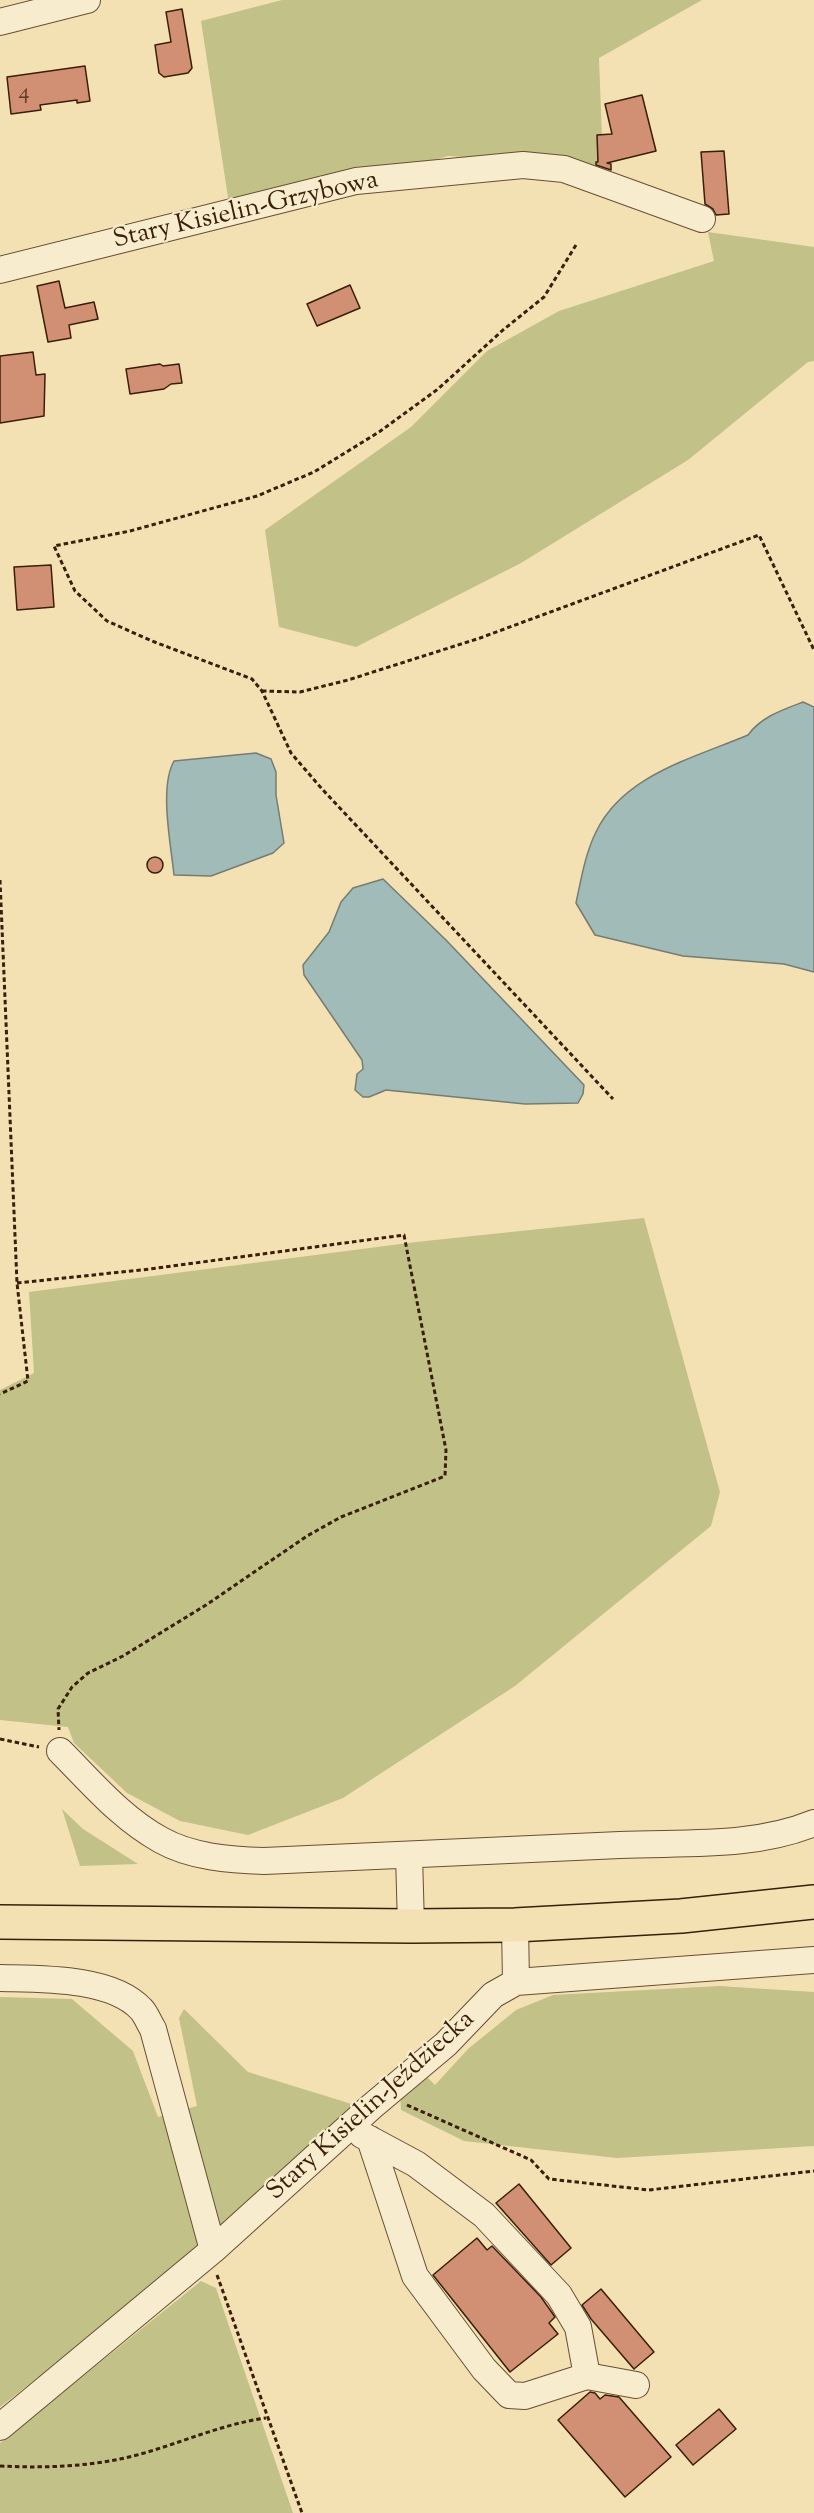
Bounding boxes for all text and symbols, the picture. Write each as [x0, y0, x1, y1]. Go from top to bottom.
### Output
house number: 4 [18, 81, 30, 107]
street label: Stary Kisielin-Grzybowa [110, 166, 382, 258]
street label: Stary Kisielin-Jeździecka [262, 2005, 482, 2209]

